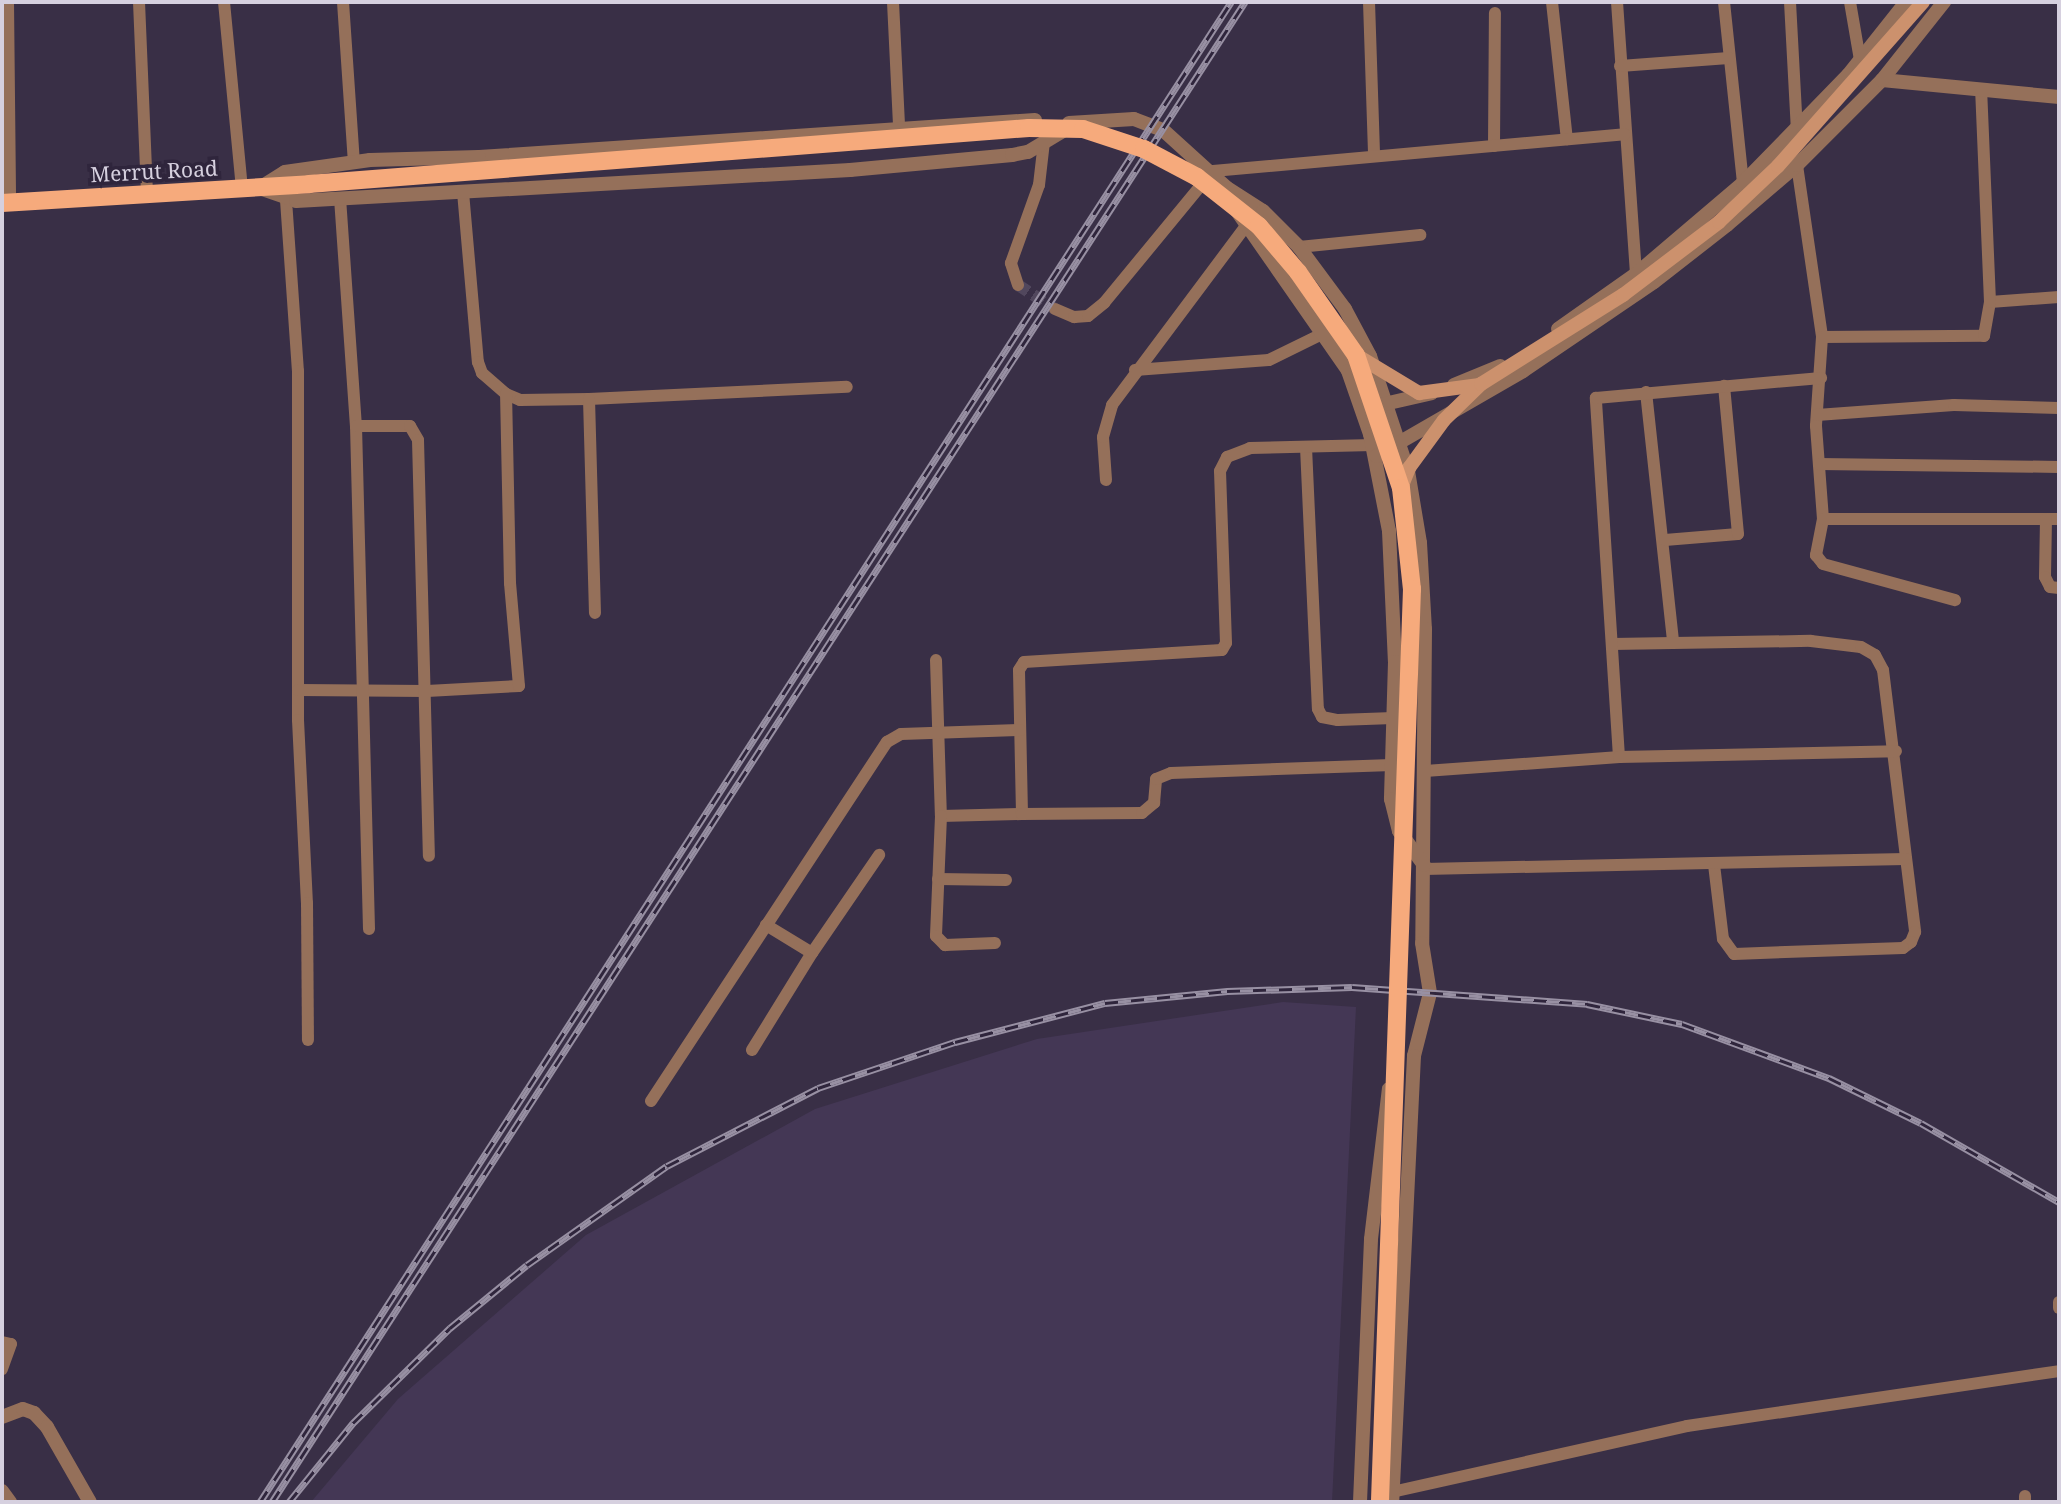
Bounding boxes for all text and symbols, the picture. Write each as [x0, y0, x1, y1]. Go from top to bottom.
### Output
street label: Merrut Road [90, 155, 218, 187]

